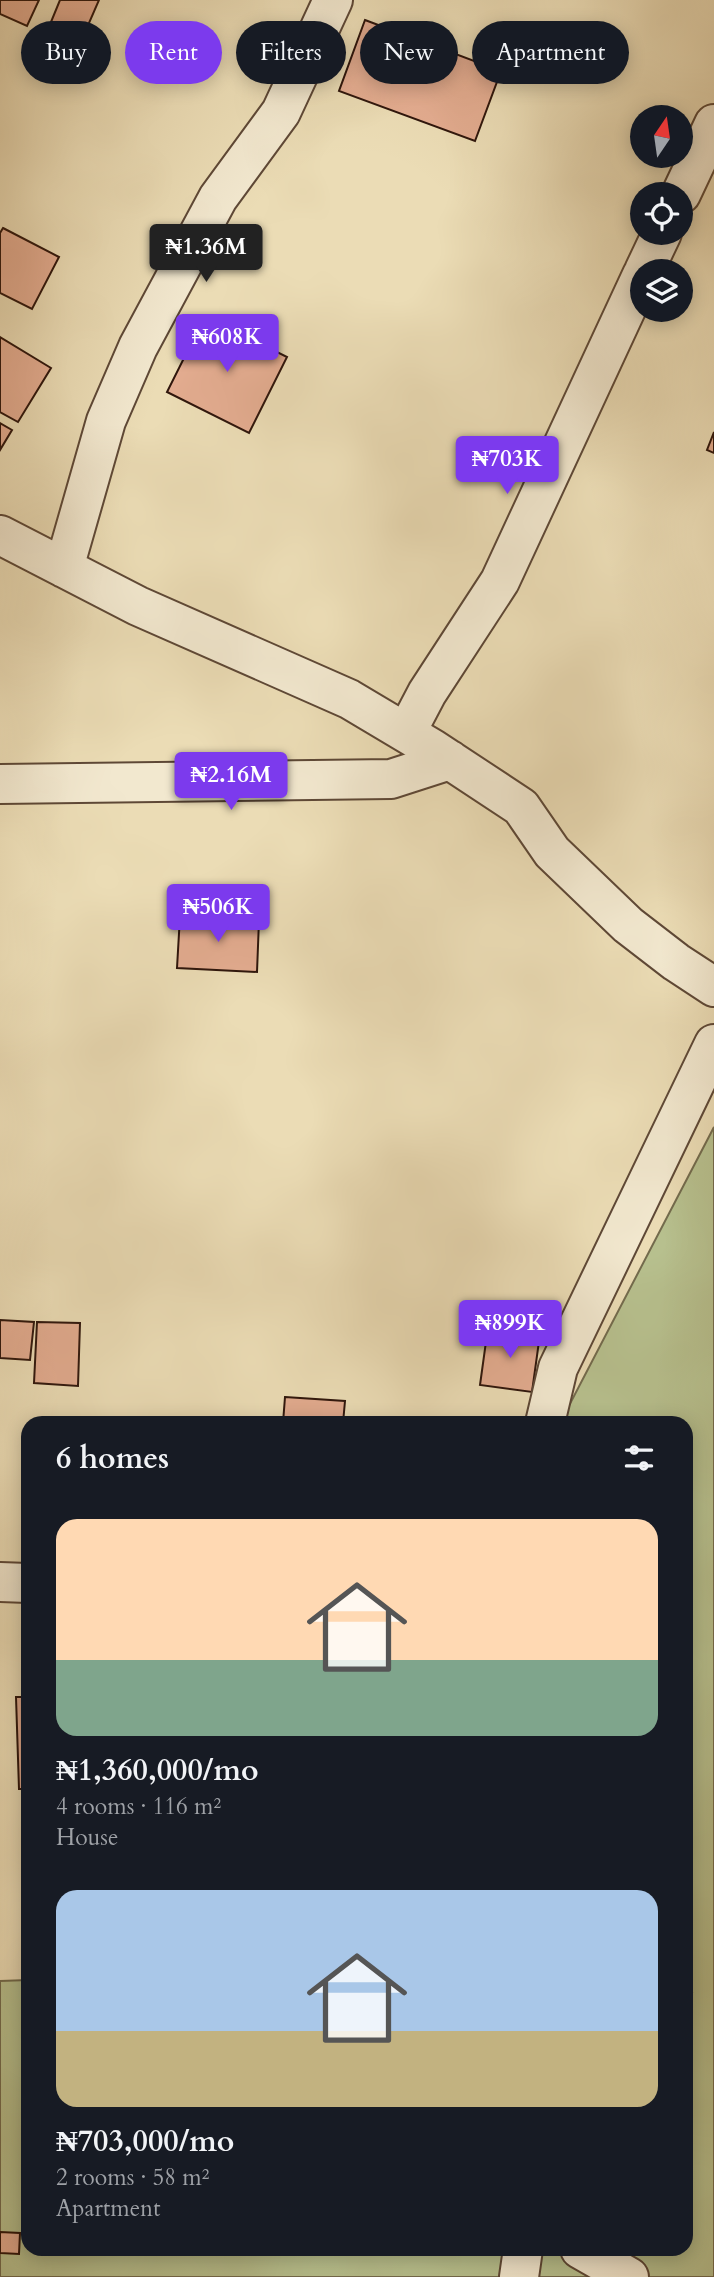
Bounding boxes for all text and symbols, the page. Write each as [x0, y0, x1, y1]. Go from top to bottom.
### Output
chip: Buy [21, 21, 111, 84]
chip: Rent [125, 21, 222, 84]
chip: Filters [236, 21, 346, 84]
chip: New [360, 21, 458, 84]
chip: Apartment [472, 21, 629, 84]
north arrow [630, 105, 693, 168]
map controls [630, 105, 693, 322]
button: locate [630, 182, 693, 245]
pin: ₦1.36M [149, 224, 263, 284]
text: ₦1.36M [166, 231, 246, 262]
button: layers [630, 259, 693, 322]
pin: ₦608K [178, 314, 276, 374]
text: ₦608K [192, 321, 262, 352]
pin: ₦703K [458, 436, 556, 496]
text: ₦703K [472, 443, 542, 474]
pin: ₦2.16M [174, 752, 288, 812]
text: ₦2.16M [191, 759, 271, 790]
pin: ₦506K [169, 884, 267, 944]
text: ₦506K [183, 891, 253, 922]
pin: ₦899K [461, 1300, 559, 1360]
text: ₦899K [475, 1307, 545, 1338]
text: 6 homes [56, 1438, 169, 1479]
icon: filters [620, 1439, 658, 1477]
icon: home [294, 1564, 420, 1690]
text: ₦1,360,000/mo [56, 1750, 259, 1791]
text: 4 rooms · 116 m² [56, 1791, 221, 1822]
text: House [56, 1822, 118, 1853]
icon: home [294, 1935, 420, 2061]
text: ₦703,000/mo [56, 2121, 234, 2162]
text: 2 rooms · 58 m² [56, 2162, 209, 2193]
text: Apartment [56, 2193, 160, 2224]

